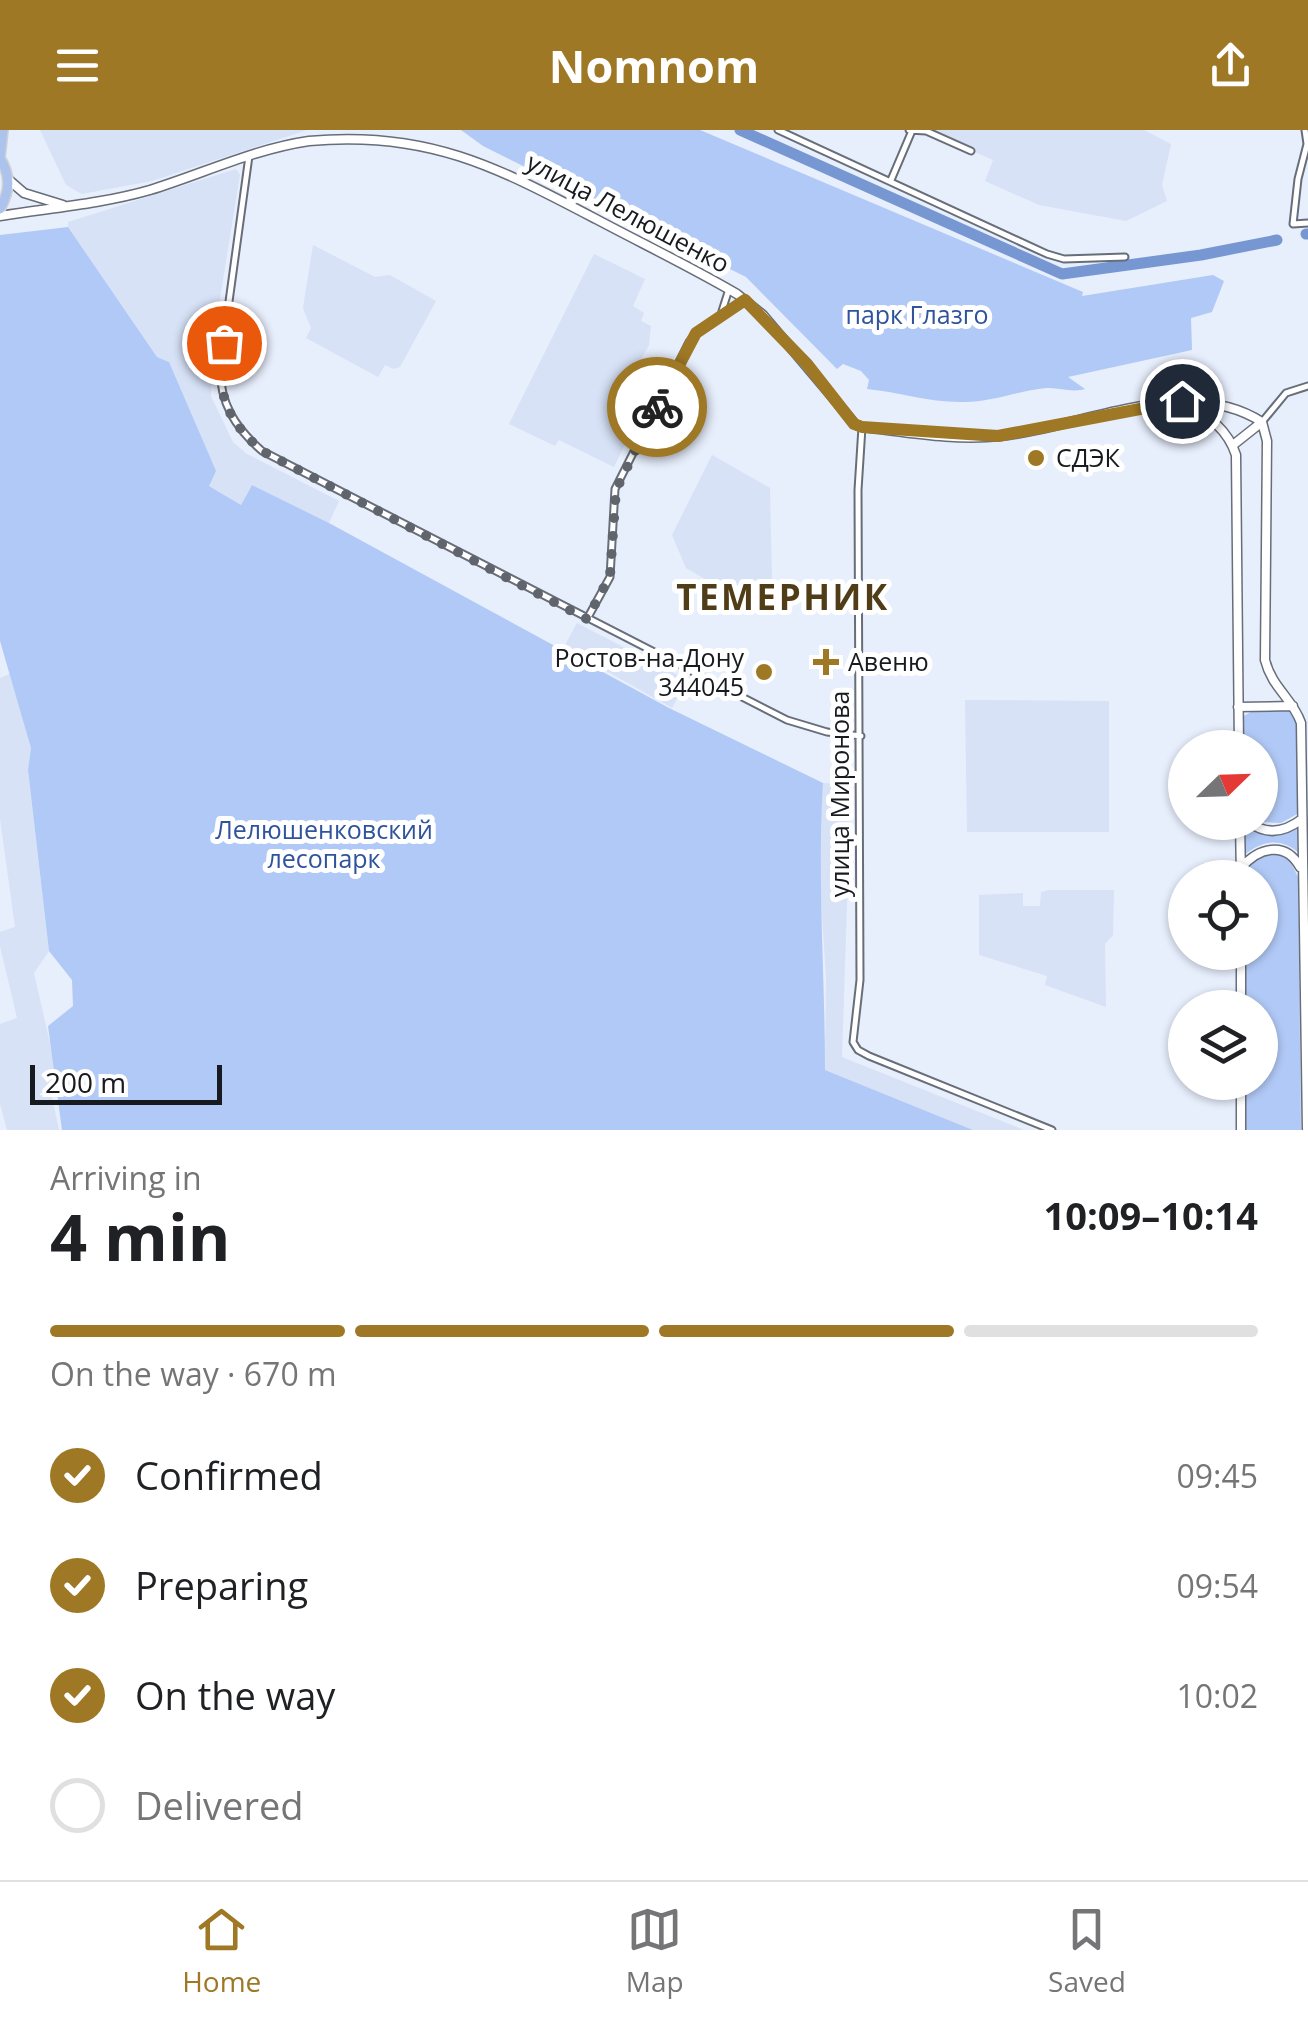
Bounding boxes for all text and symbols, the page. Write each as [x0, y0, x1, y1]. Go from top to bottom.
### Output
text: Nomnom [549, 35, 759, 96]
icon: menu [50, 38, 105, 93]
icon: share [1203, 38, 1258, 93]
street label: улица Лелюшенко [521, 144, 736, 280]
park label: парк Глазго [845, 297, 989, 331]
pin [182, 301, 267, 386]
icon: bag [197, 316, 252, 371]
courier [607, 357, 707, 457]
pin [1140, 359, 1225, 444]
icon: home [1155, 374, 1210, 429]
icon: bike [630, 380, 685, 435]
place label: СДЭК [1056, 440, 1121, 474]
marker: СДЭК [1025, 447, 1047, 469]
district label: ТЕМЕРНИК [676, 573, 890, 620]
place label: Ростов-на-Дону 344045 [554, 640, 744, 703]
place label: Авеню [848, 644, 929, 678]
marker: Авеню [813, 649, 839, 675]
marker: Ростов-на-Дону 344045 [753, 661, 775, 683]
street label: улица Миронова [822, 691, 856, 897]
north arrow [1168, 730, 1278, 840]
map controls [1168, 730, 1278, 1100]
park label: Лелюшенковский лесопарк [215, 812, 433, 875]
button: locate [1168, 860, 1278, 970]
button: layers [1168, 990, 1278, 1100]
scale bar [30, 1060, 222, 1104]
text: 200 m [45, 1063, 126, 1101]
text: Arriving in [50, 1156, 202, 1199]
text: 10:09–10:14 [1044, 1189, 1258, 1241]
text: 4 min [50, 1192, 230, 1280]
text: On the way · 670 m [50, 1352, 337, 1395]
icon: check [50, 1448, 105, 1503]
text: Confirmed [135, 1449, 323, 1501]
text: 09:45 [1176, 1454, 1258, 1497]
icon: check [50, 1558, 105, 1613]
text: Preparing [135, 1559, 308, 1611]
text: 09:54 [1176, 1564, 1258, 1607]
icon: check [50, 1668, 105, 1723]
text: On the way [135, 1669, 335, 1721]
text: 10:02 [1176, 1674, 1258, 1717]
text: Delivered [135, 1779, 304, 1831]
tab: Home [182, 1902, 261, 2000]
tab: Map [626, 1902, 684, 2000]
tab: Saved [1048, 1902, 1126, 2000]

